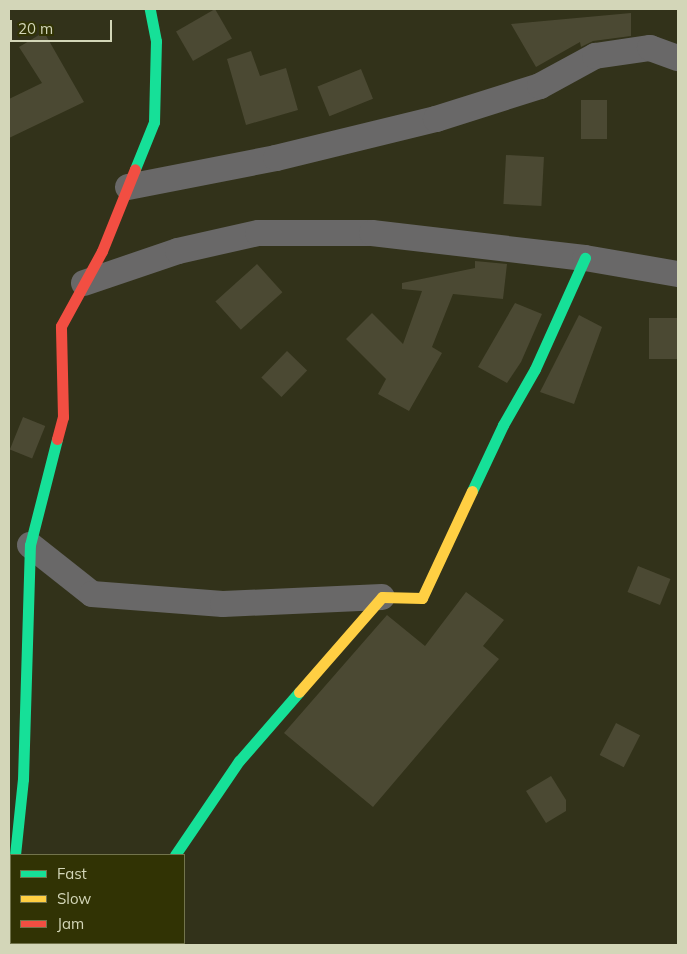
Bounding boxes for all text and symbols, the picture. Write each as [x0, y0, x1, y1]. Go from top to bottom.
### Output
scale bar [12, 10, 115, 42]
text: 20 m [18, 19, 53, 38]
legend [10, 854, 185, 944]
text: Fast [57, 864, 87, 883]
text: Slow [57, 889, 91, 908]
text: Jam [57, 914, 84, 933]

